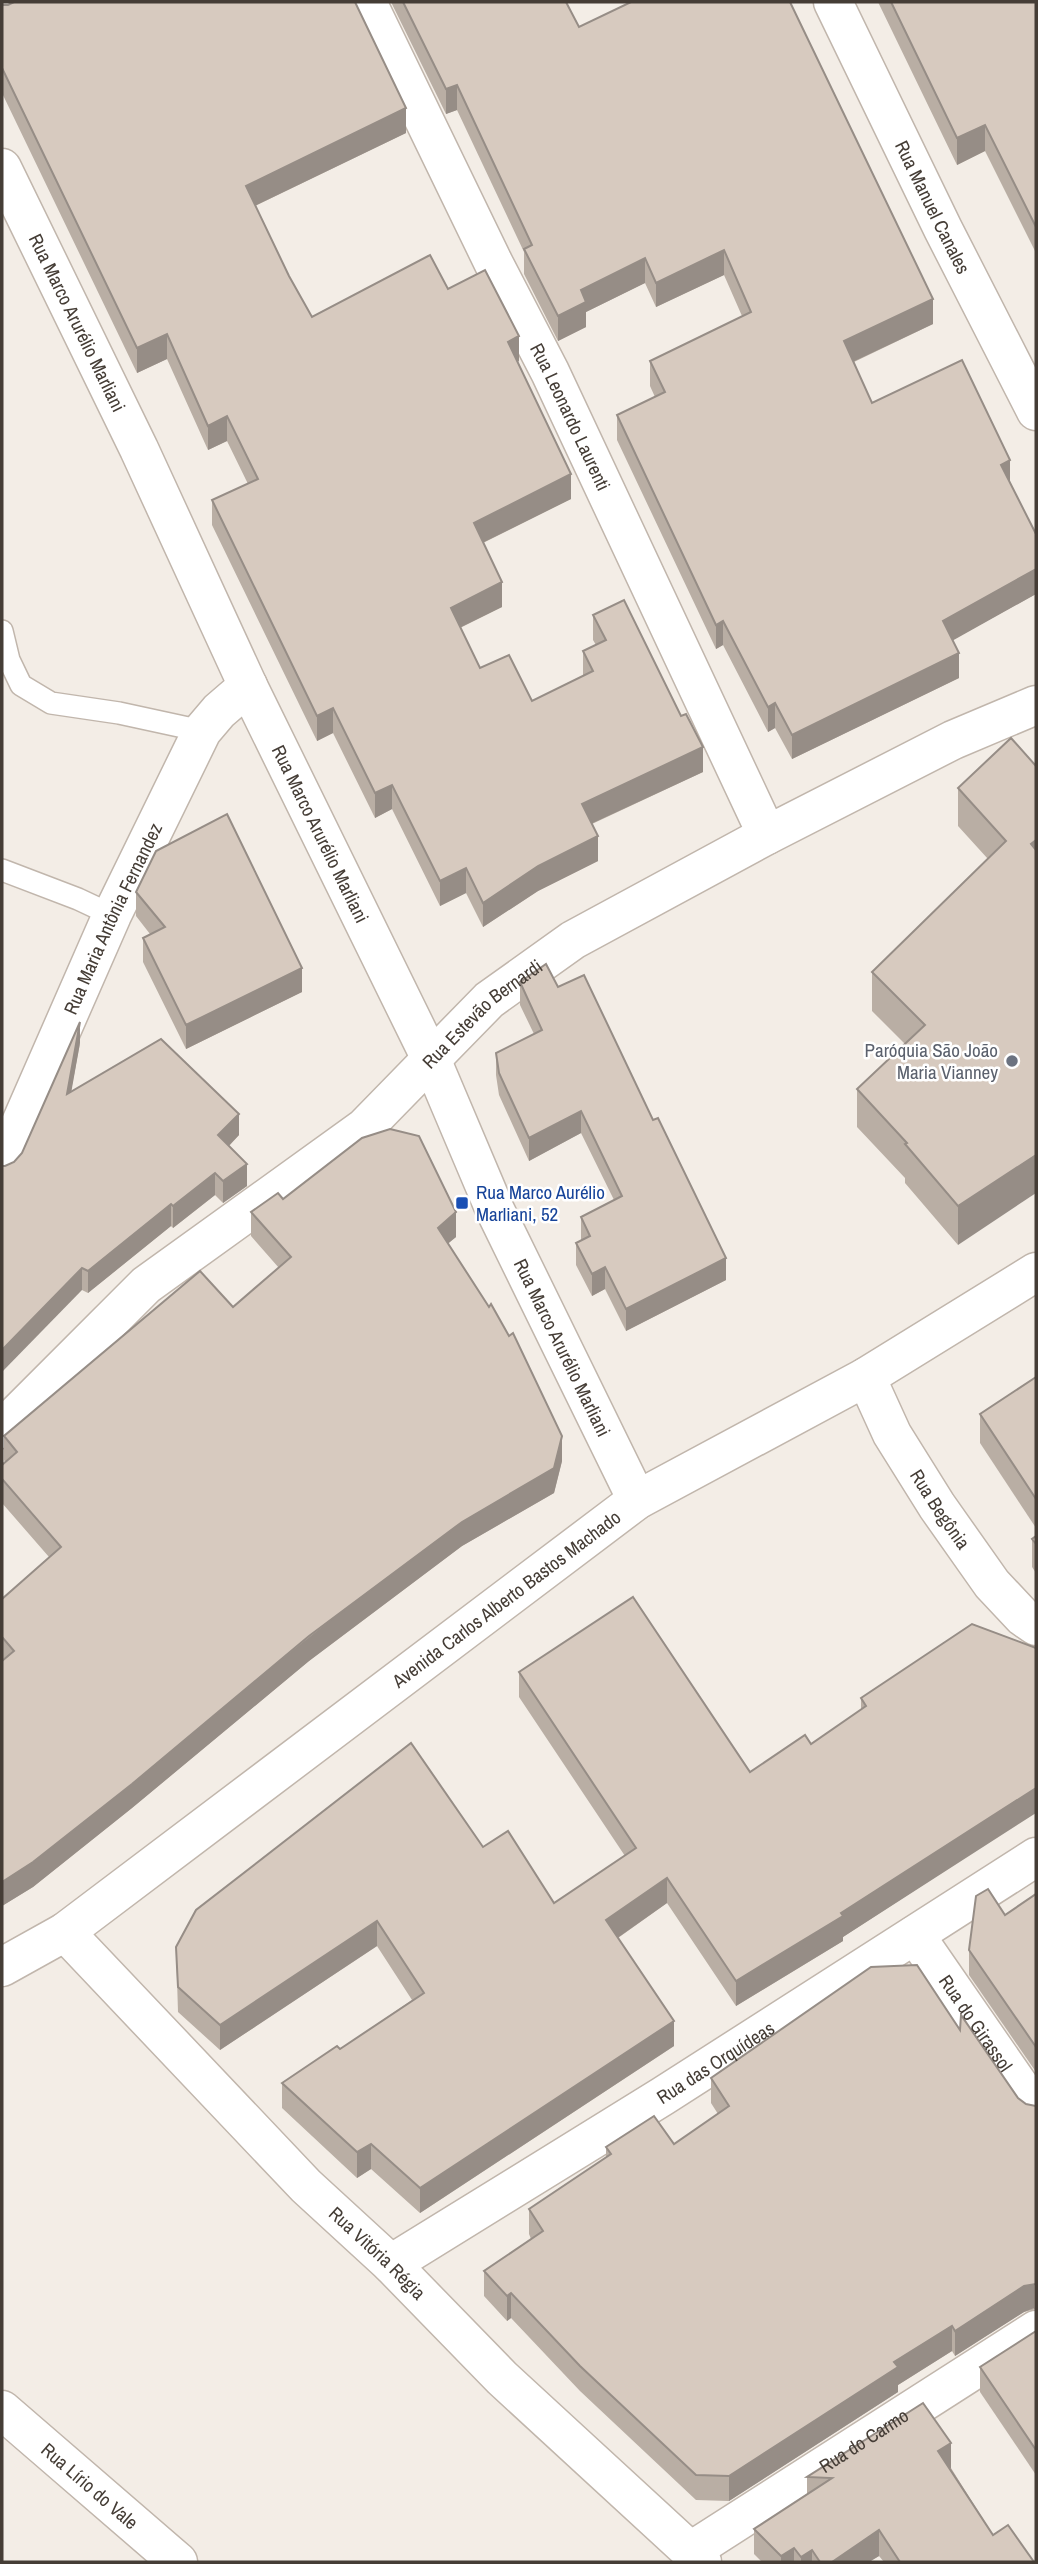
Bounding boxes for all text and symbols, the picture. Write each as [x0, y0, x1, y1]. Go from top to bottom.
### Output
street label: Rua Manuel Canales [889, 136, 977, 278]
street label: Rua Marco Arurélio Marliani [23, 229, 132, 416]
street label: Rua Leonardo Laurenti [524, 338, 617, 495]
street label: Rua Marco Arurélio Marliani [266, 740, 375, 927]
street label: Rua Maria Antônia Fernandez [57, 818, 168, 1018]
street label: Rua Estevão Bernardi [416, 953, 547, 1074]
place label: Paróquia São João Maria Vianney [865, 1037, 998, 1085]
marker: Paróquia São João Maria Vianney [1004, 1053, 1020, 1069]
place label: Rua Marco Aurélio Marliani, 52 [476, 1179, 605, 1227]
marker: Rua Marco Aurélio Marliani, 52 [454, 1195, 470, 1211]
street label: Rua Marco Arurélio Marliani [508, 1254, 617, 1441]
street label: Rua Begônia [904, 1464, 977, 1555]
street label: Avenida Carlos Alberto Bastos Machado [386, 1504, 626, 1694]
street label: Rua do Girassol [933, 1969, 1019, 2077]
street label: Rua das Orquídeas [652, 2015, 780, 2110]
street label: Rua Vitória Régia [323, 2200, 432, 2305]
street label: Rua do Carmo [814, 2402, 913, 2479]
street label: Rua Lírio do Vale [36, 2437, 144, 2535]

